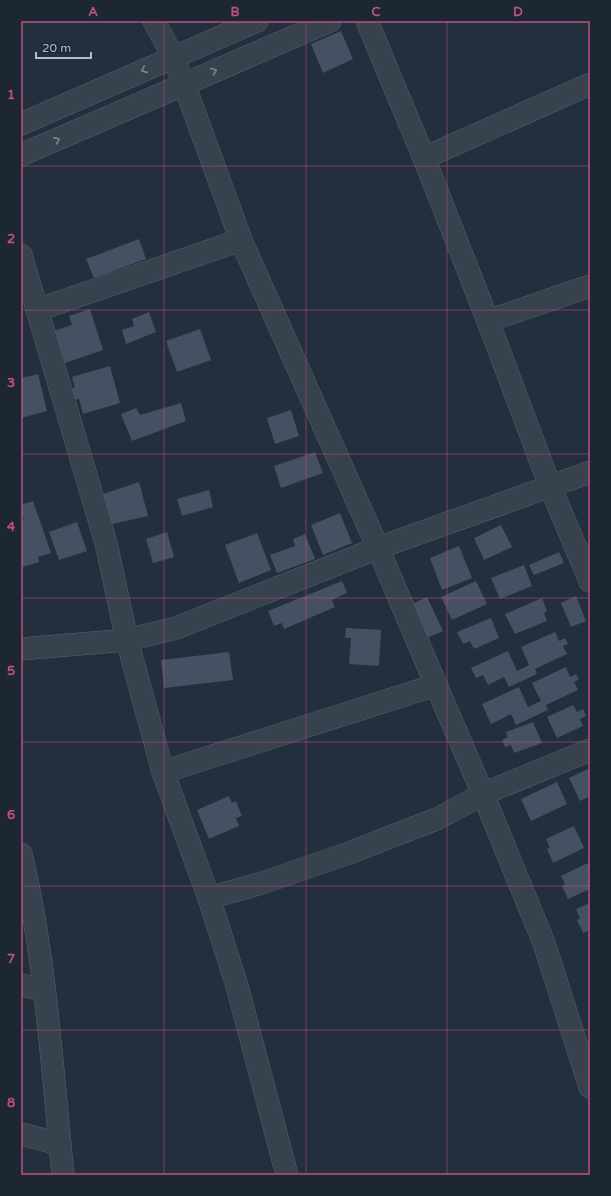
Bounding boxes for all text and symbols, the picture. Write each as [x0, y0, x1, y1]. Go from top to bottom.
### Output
text: A [88, 4, 98, 20]
text: B [230, 4, 240, 20]
text: C [371, 4, 381, 20]
text: D [513, 4, 523, 20]
scale bar [36, 34, 91, 60]
text: 20 m [42, 41, 71, 55]
one-way arrow [141, 65, 148, 73]
one-way arrow [211, 68, 218, 76]
text: 1 [7, 87, 15, 103]
one-way arrow [52, 137, 60, 145]
text: 2 [7, 231, 15, 247]
text: 3 [7, 375, 15, 391]
text: 4 [7, 519, 16, 535]
text: 5 [7, 663, 15, 679]
text: 6 [7, 807, 15, 823]
text: 7 [7, 951, 15, 967]
text: 8 [7, 1095, 15, 1111]

